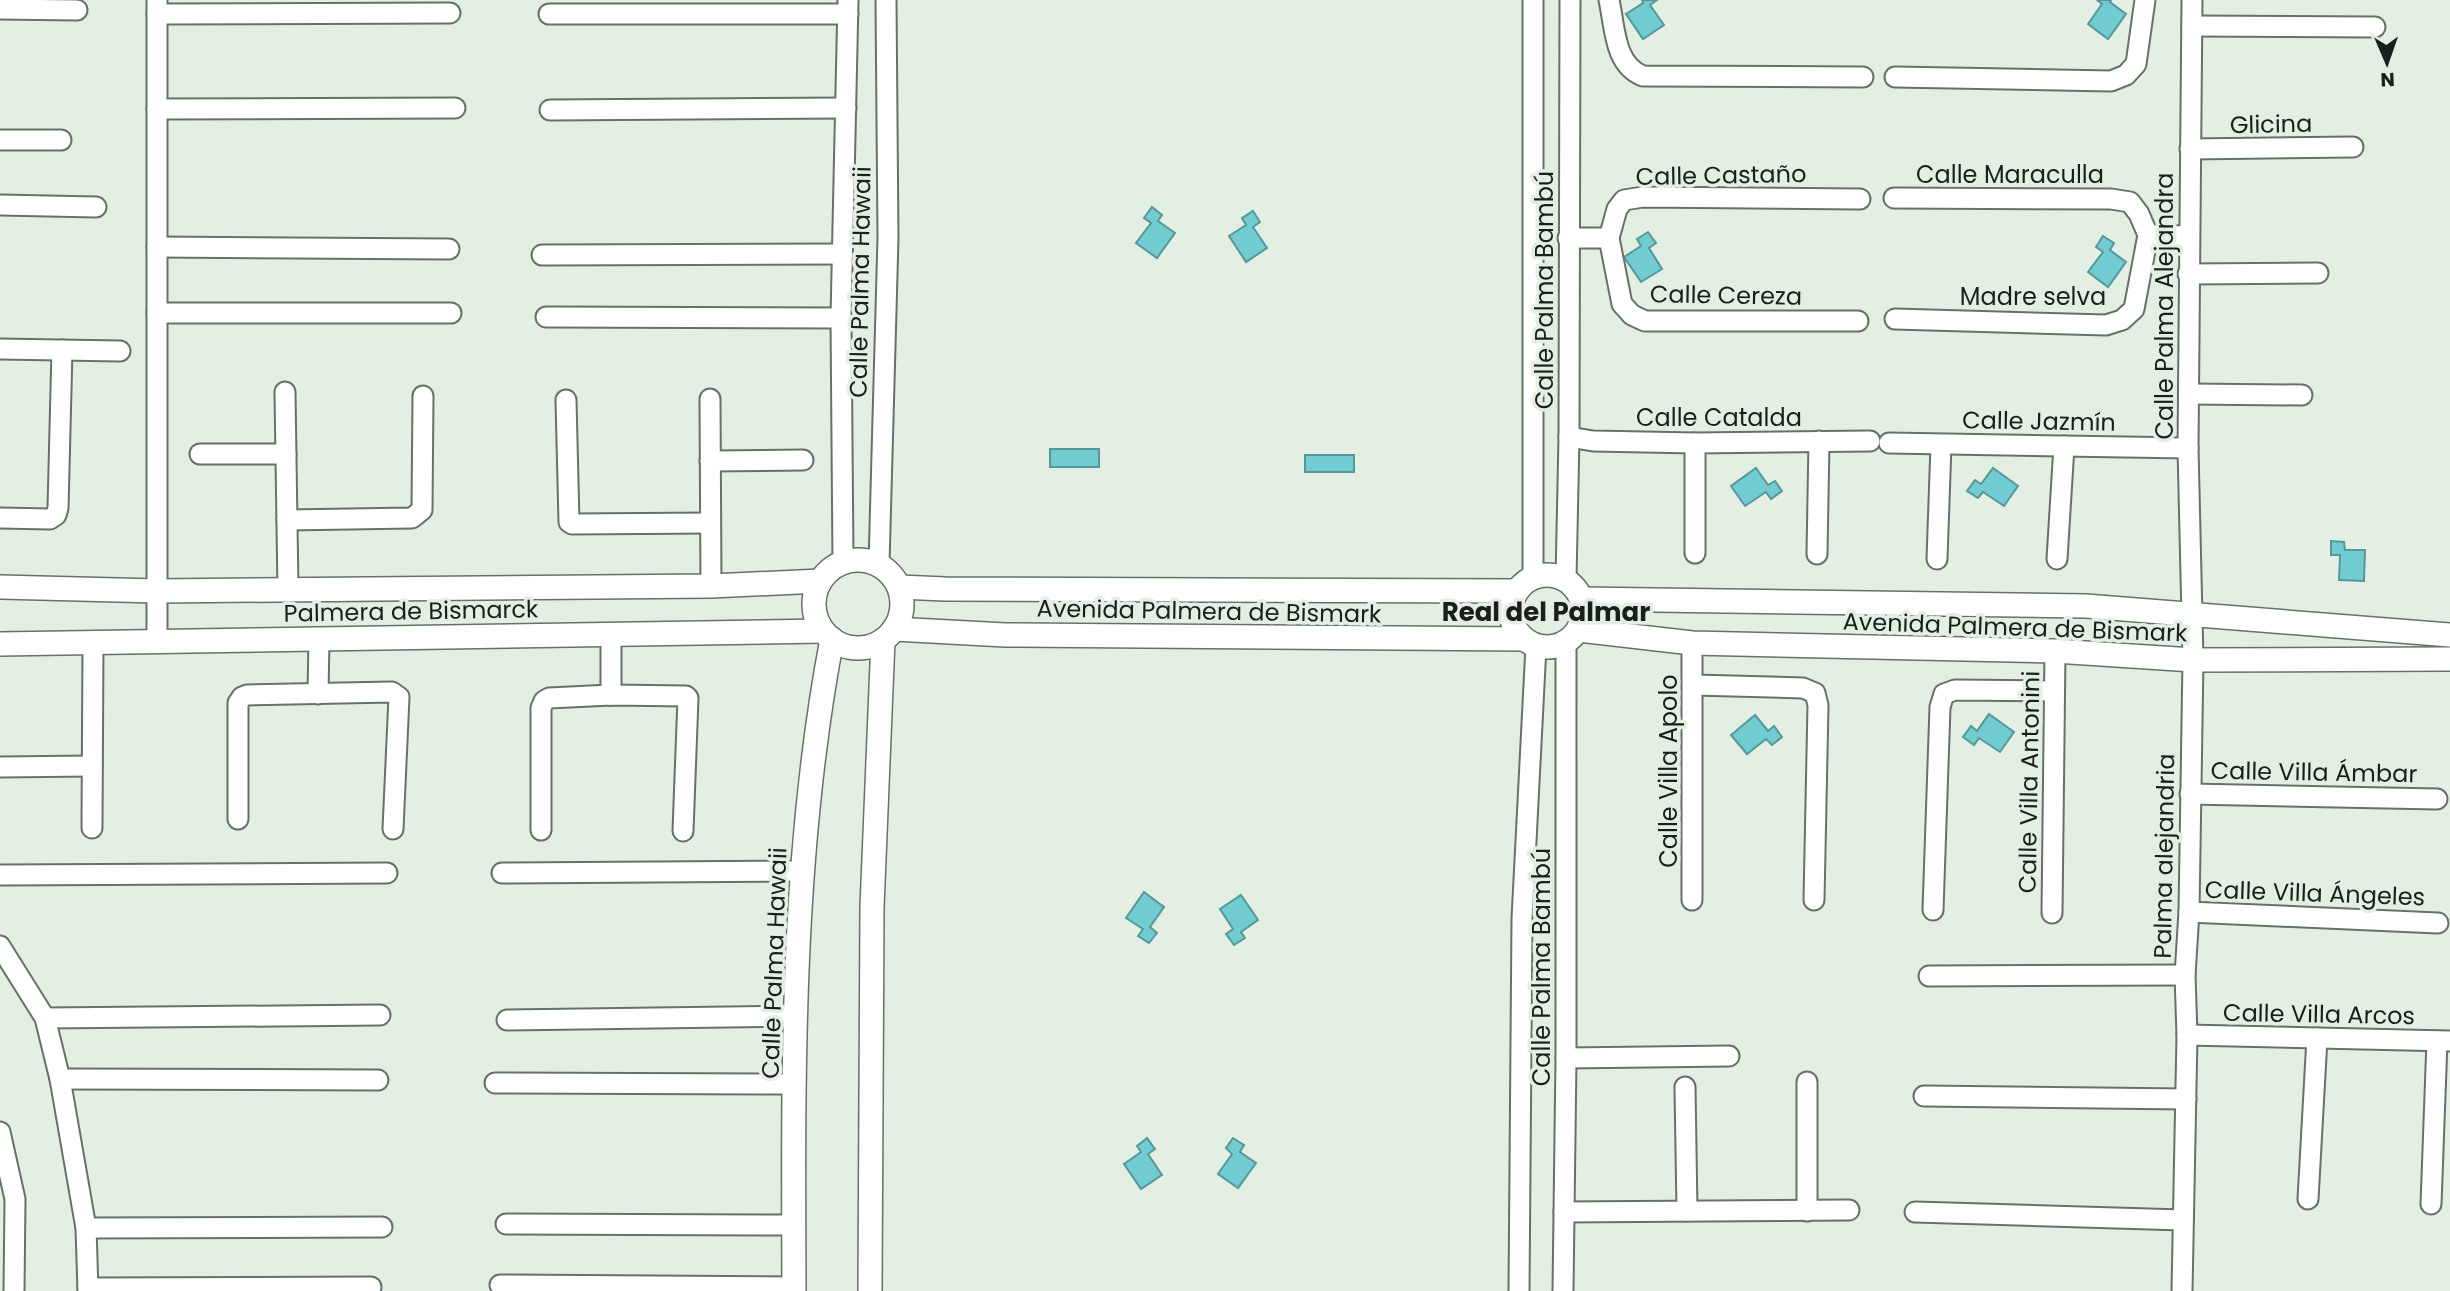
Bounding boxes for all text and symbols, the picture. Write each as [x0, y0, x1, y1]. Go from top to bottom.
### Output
north arrow [2352, 28, 2422, 98]
text: N [2380, 66, 2395, 93]
street label: Glicina [2229, 107, 2313, 141]
street label: Calle Castaño [1635, 157, 1807, 193]
street label: Calle Maraculla [1916, 158, 2104, 191]
street label: Calle Palma Hawaii [841, 166, 879, 398]
street label: Calle Palma Bambú [1528, 171, 1561, 409]
street label: Calle Palma Alejandra [2148, 172, 2181, 440]
street label: Calle Cereza [1650, 277, 1802, 313]
street label: Madre selva [1960, 280, 2106, 313]
street label: Calle Catalda [1636, 401, 1802, 434]
street label: Calle Jazmín [1962, 403, 2116, 439]
street label: Avenida Palmera de Bismark [1036, 591, 1382, 631]
street label: Palmera de Bismarck [283, 592, 539, 630]
district label: Real del Palmar [1442, 594, 1650, 630]
street label: Avenida Palmera de Bismark [1842, 604, 2188, 650]
street label: Calle Villa Antonini [2011, 670, 2047, 894]
street label: Calle Villa Apolo [1652, 674, 1685, 868]
street label: Palma alejandria [2146, 753, 2182, 959]
street label: Calle Villa Ámbar [2210, 754, 2418, 790]
street label: Calle Palma Hawaii [753, 847, 795, 1079]
street label: Calle Palma Bambú [1525, 848, 1558, 1086]
street label: Calle Villa Ángeles [2204, 873, 2426, 913]
street label: Calle Villa Arcos [2223, 996, 2415, 1032]

